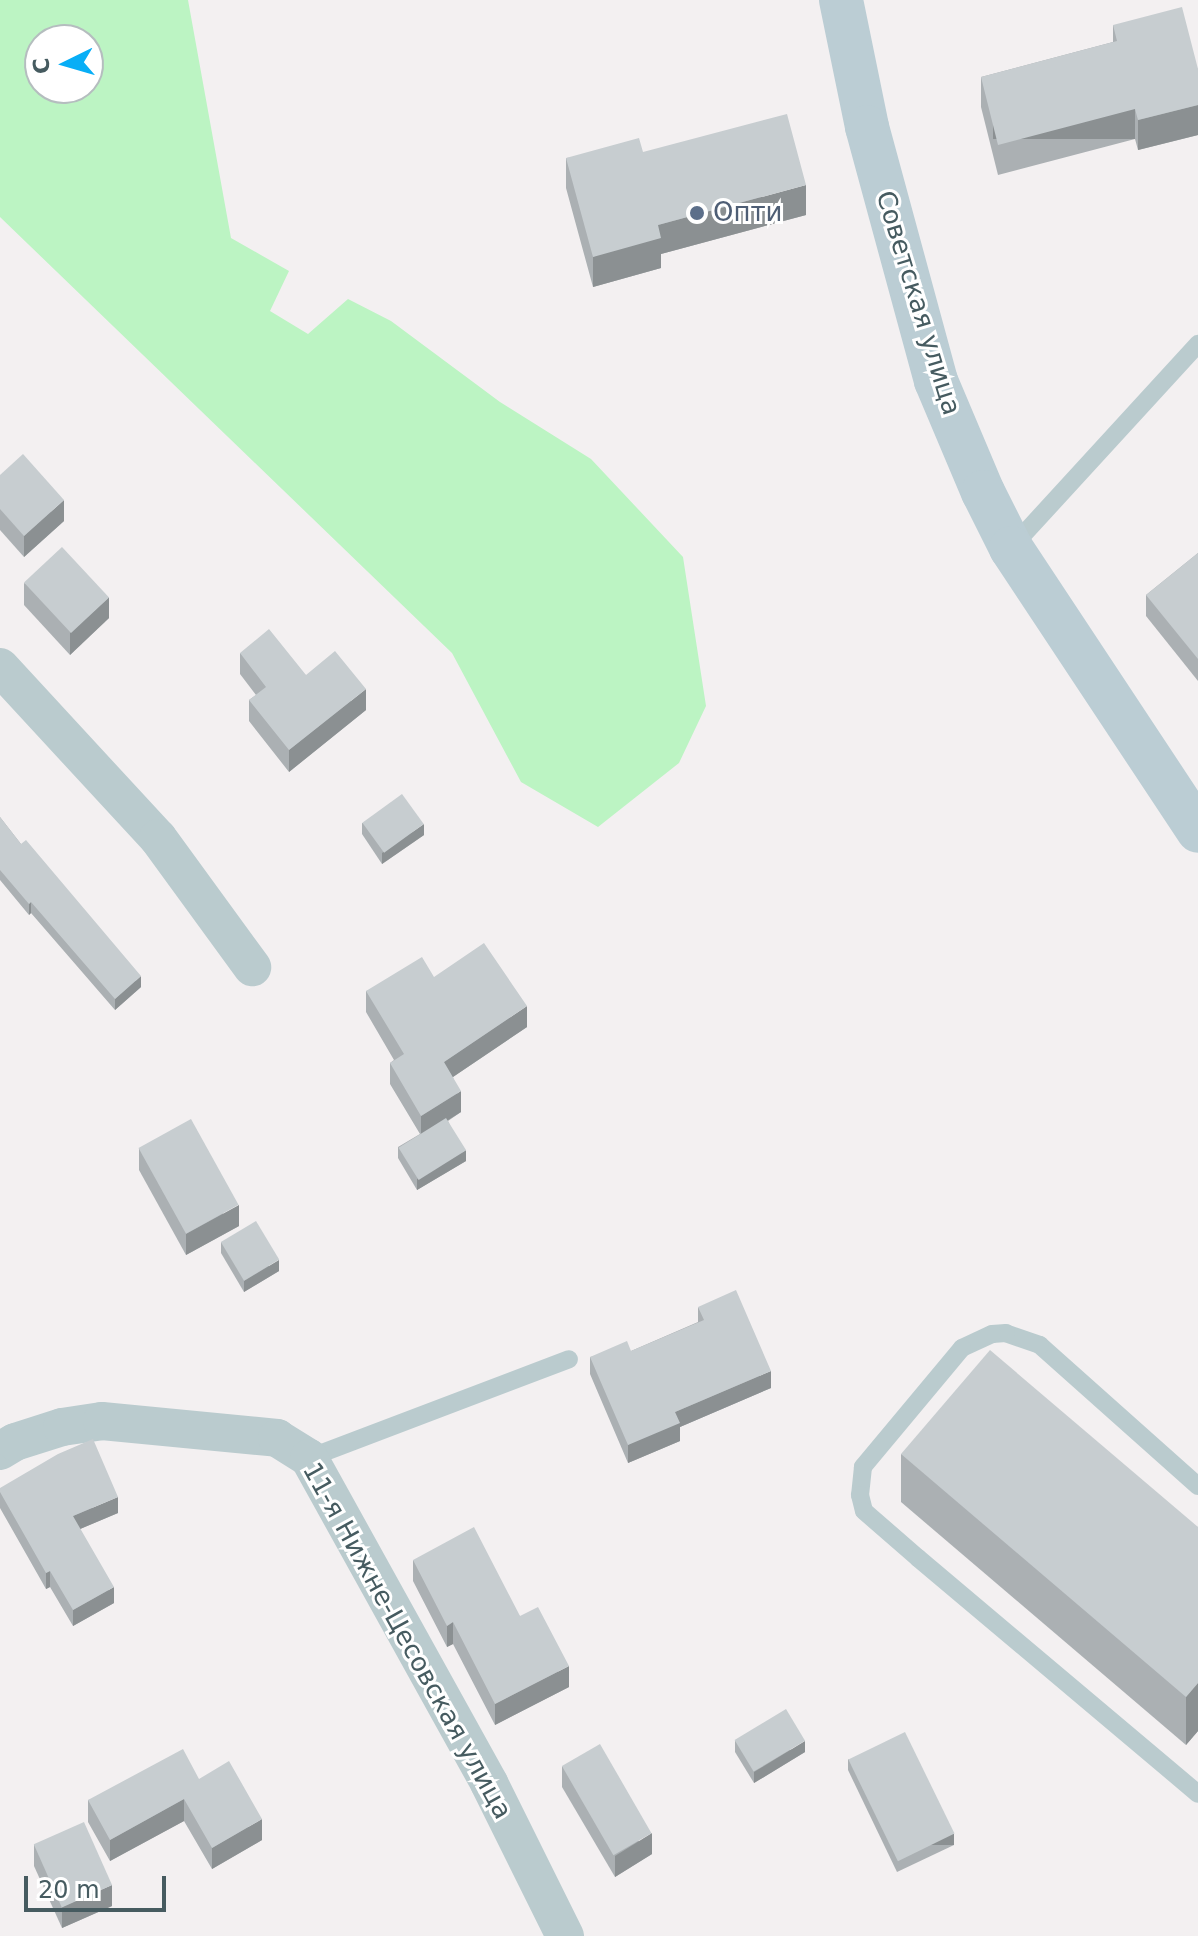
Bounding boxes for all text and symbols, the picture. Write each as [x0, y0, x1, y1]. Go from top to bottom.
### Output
north arrow [24, 24, 104, 104]
text: С [28, 57, 55, 75]
street label: Советская улица [869, 187, 967, 419]
place label: Опти [713, 197, 783, 229]
marker: Опти [688, 204, 706, 222]
street label: 11-я Нижне-Цесовская улица [296, 1457, 518, 1825]
scale bar [28, 1860, 170, 1910]
text: 20 m [38, 1876, 100, 1904]

